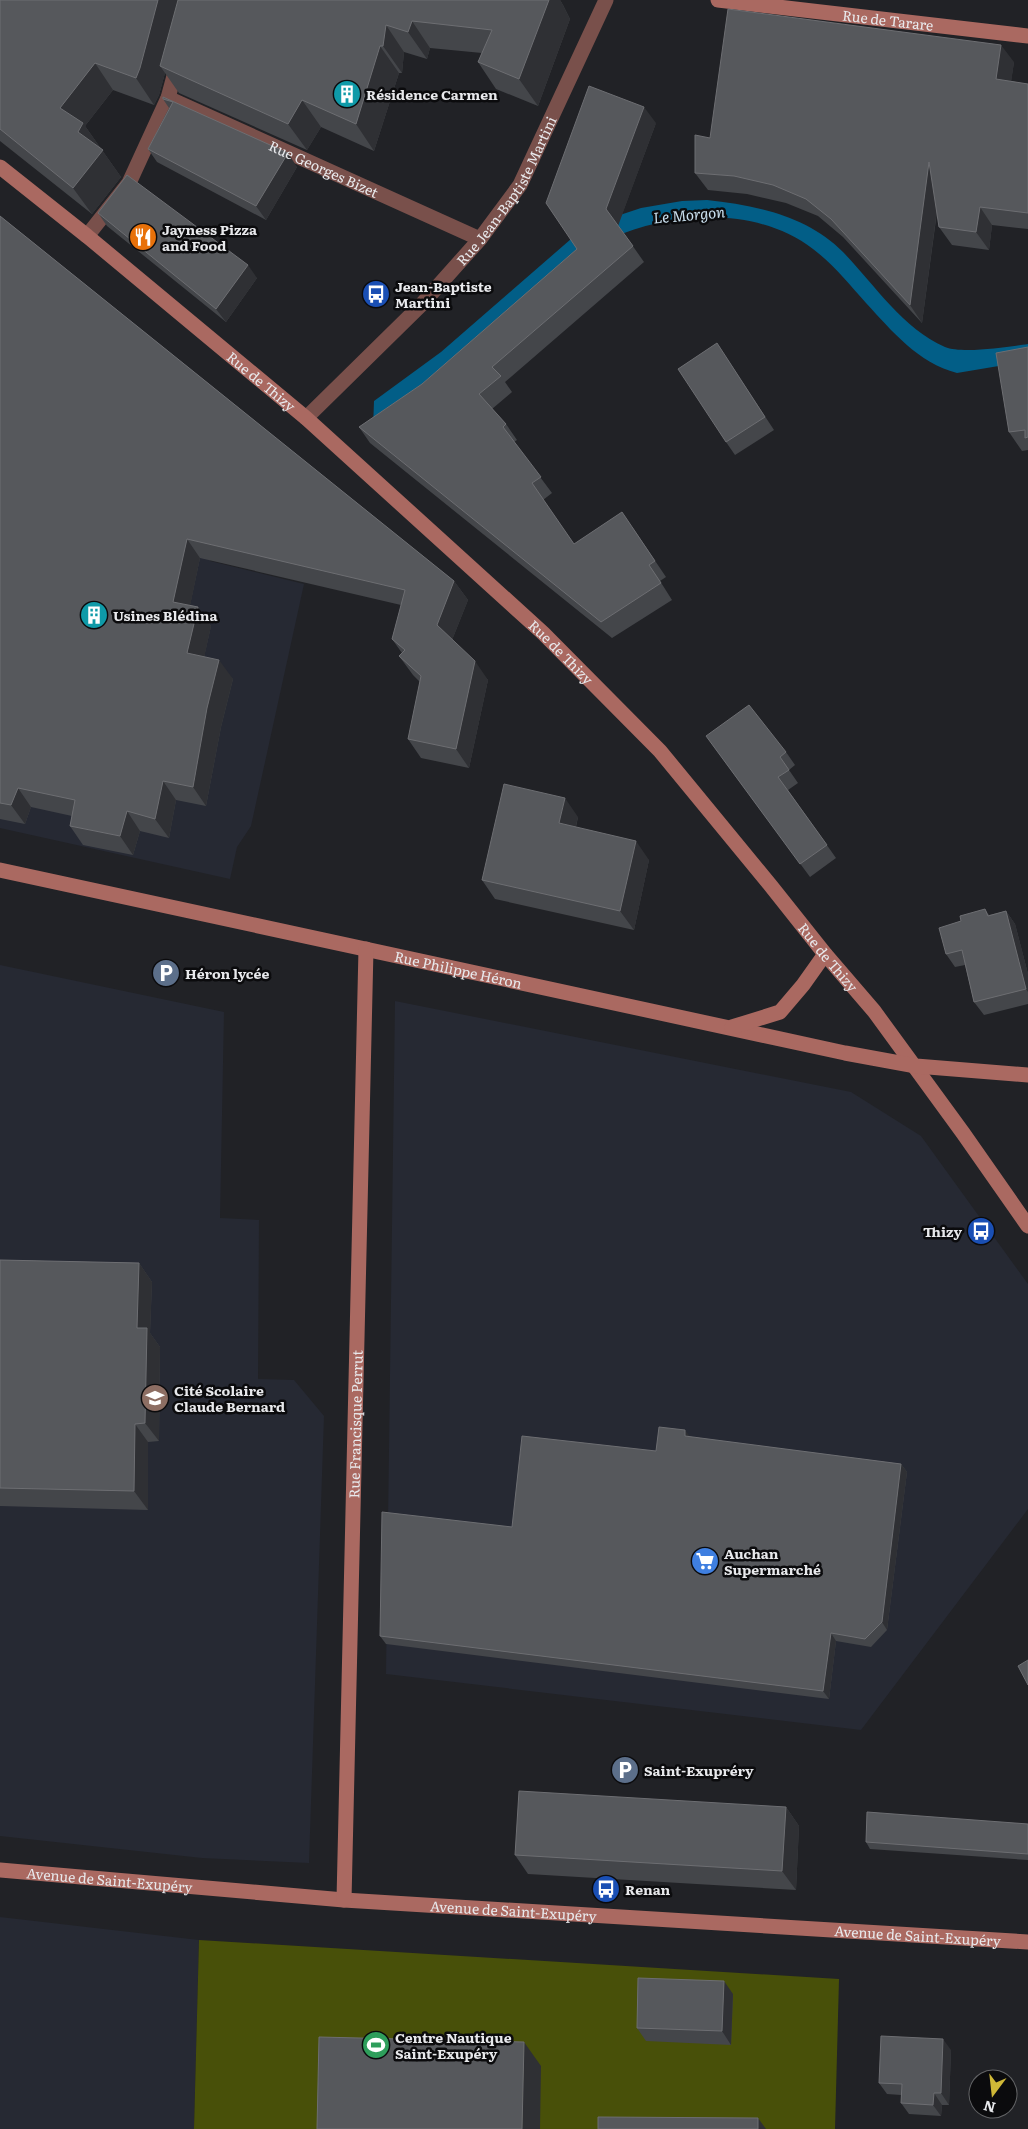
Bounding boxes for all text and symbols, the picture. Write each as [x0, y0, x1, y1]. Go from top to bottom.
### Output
street label: Rue de Tarare [841, 5, 935, 35]
building icon: Résidence Carmen [332, 79, 362, 109]
place label: Résidence Carmen [366, 84, 498, 104]
street label: Rue Jean-Baptiste Martini [451, 112, 561, 269]
street label: Rue Georges Bizet [266, 135, 382, 202]
water label: Le Morgon [652, 199, 726, 229]
place label: Jayness Pizza and Food [162, 219, 258, 255]
restaurant icon: Jayness Pizza and Food [128, 222, 158, 252]
place label: Jean-Baptiste Martini [395, 276, 492, 312]
bus stop icon: Jean-Baptiste Martini [361, 279, 391, 309]
street label: Rue de Thizy [223, 347, 301, 416]
building icon: Usines Blédina [79, 600, 109, 630]
place label: Usines Blédina [113, 605, 219, 625]
street label: Rue de Thizy [525, 615, 599, 689]
street label: Rue de Thizy [794, 918, 863, 996]
street label: Rue Philippe Héron [393, 946, 524, 993]
parking icon: Héron lycée [151, 958, 181, 988]
place label: Héron lycée [185, 963, 269, 983]
bus stop icon: Thizy [966, 1216, 996, 1246]
place label: Thizy [923, 1221, 962, 1241]
street label: Rue Francisque Perrut [343, 1349, 367, 1498]
place label: Cité Scolaire Claude Bernard [174, 1380, 285, 1416]
school or university icon: Cité Scolaire Claude Bernard [140, 1383, 170, 1413]
place label: Auchan Supermarché [724, 1543, 821, 1579]
supermarket icon: Auchan Supermarché [690, 1546, 720, 1576]
parking icon: Saint-Exupréry [610, 1755, 640, 1785]
place label: Saint-Exupréry [644, 1760, 754, 1780]
street label: Avenue de Saint-Exupéry [26, 1862, 194, 1897]
bus stop icon: Renan [591, 1874, 621, 1904]
place label: Renan [625, 1879, 671, 1899]
street label: Avenue de Saint-Exupéry [430, 1895, 598, 1926]
street label: Avenue de Saint-Exupéry [834, 1920, 1002, 1950]
place label: Centre Nautique Saint-Exupéry [395, 2027, 512, 2063]
sports icon: Centre Nautique Saint-Exupéry [361, 2030, 391, 2060]
north arrow [968, 2069, 1018, 2119]
text: N [981, 2096, 998, 2119]

